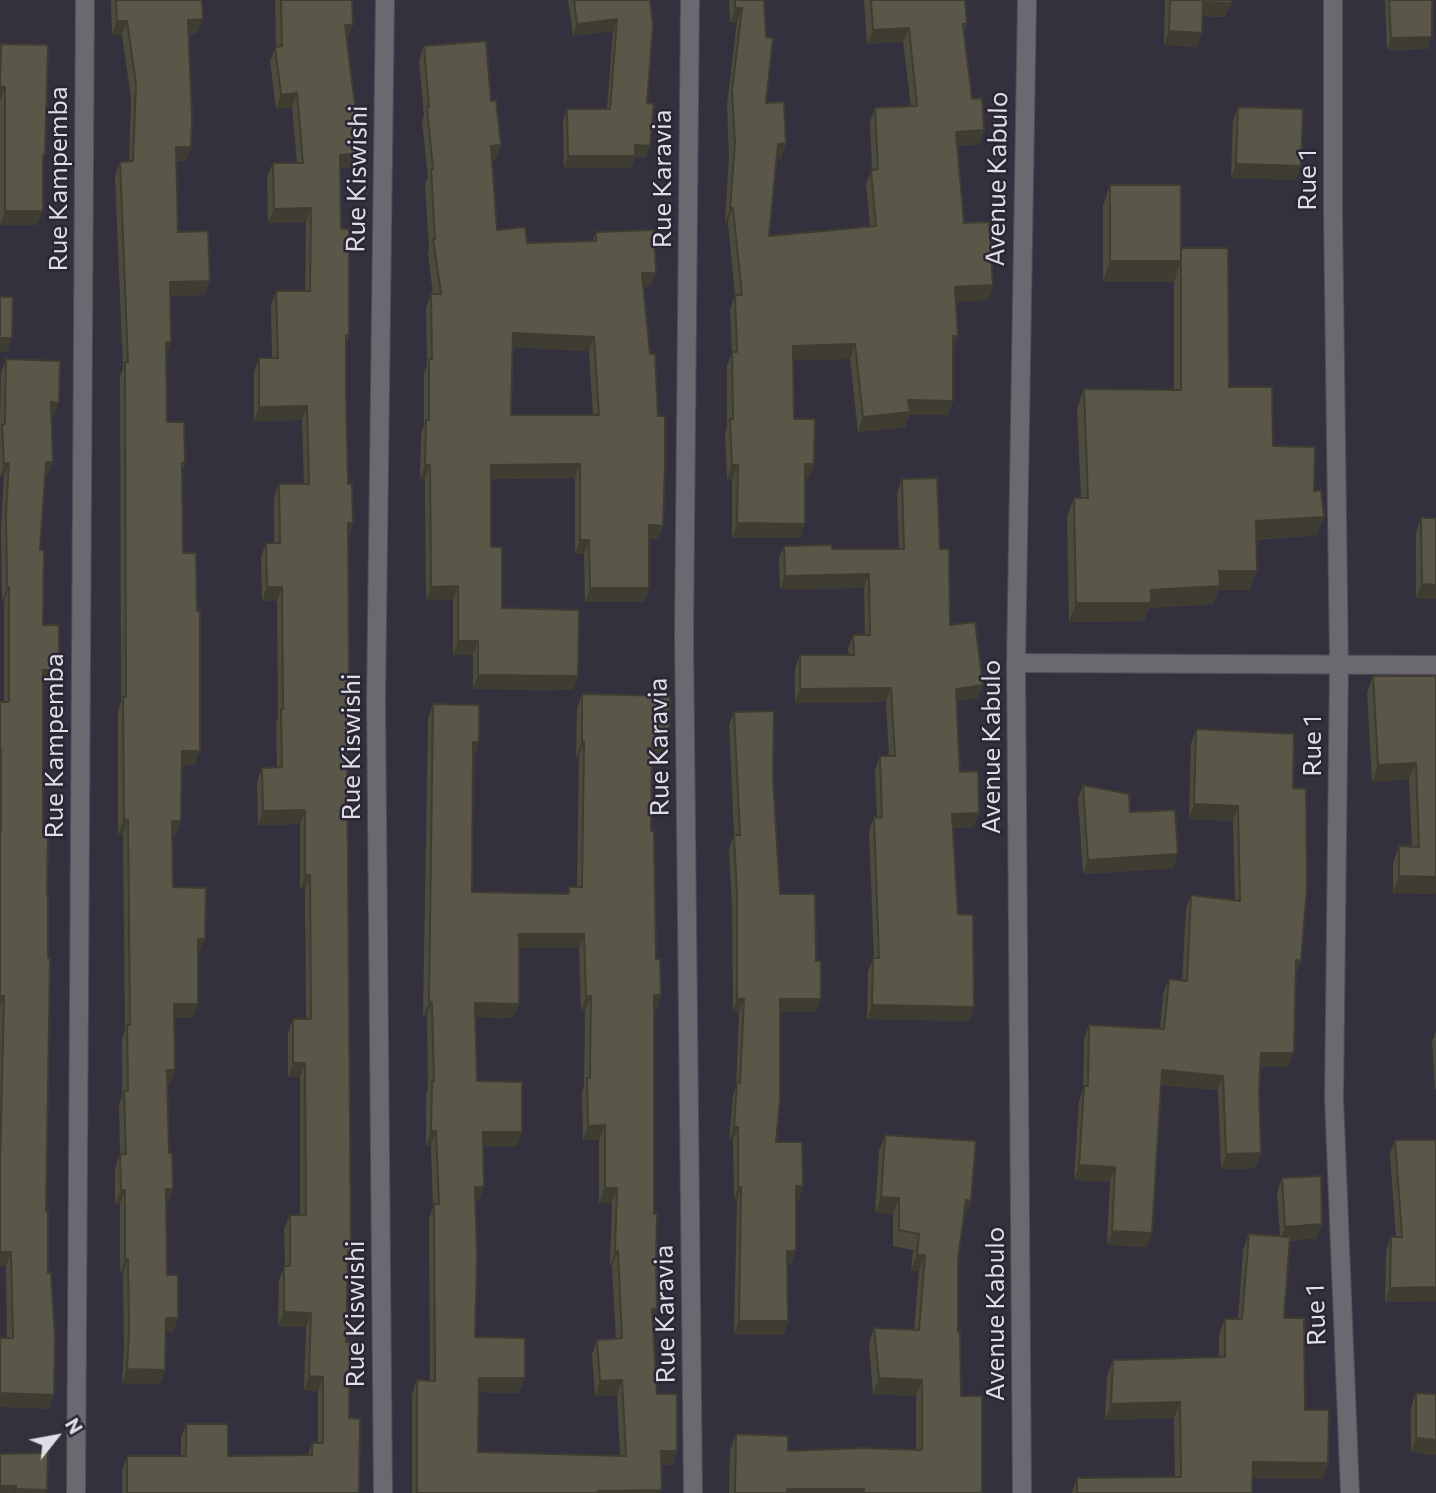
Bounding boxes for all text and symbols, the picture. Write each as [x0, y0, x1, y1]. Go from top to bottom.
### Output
street label: Rue Kampemba [42, 87, 74, 271]
street label: Avenue Kabulo [980, 91, 1014, 267]
street label: Rue Kiswishi [340, 105, 374, 253]
street label: Rue Karavia [646, 110, 678, 248]
street label: Rue 1 [1291, 149, 1323, 211]
street label: Rue Kampemba [38, 654, 70, 838]
street label: Avenue Kabulo [975, 660, 1007, 834]
street label: Rue Kiswishi [335, 673, 367, 821]
street label: Rue Karavia [642, 677, 676, 817]
street label: Rue 1 [1296, 715, 1328, 777]
street label: Avenue Kabulo [979, 1227, 1011, 1401]
street label: Rue Kiswishi [339, 1240, 371, 1388]
street label: Rue Karavia [648, 1244, 682, 1384]
street label: Rue 1 [1299, 1284, 1333, 1346]
north arrow [21, 1402, 91, 1472]
text: N [61, 1414, 88, 1438]

